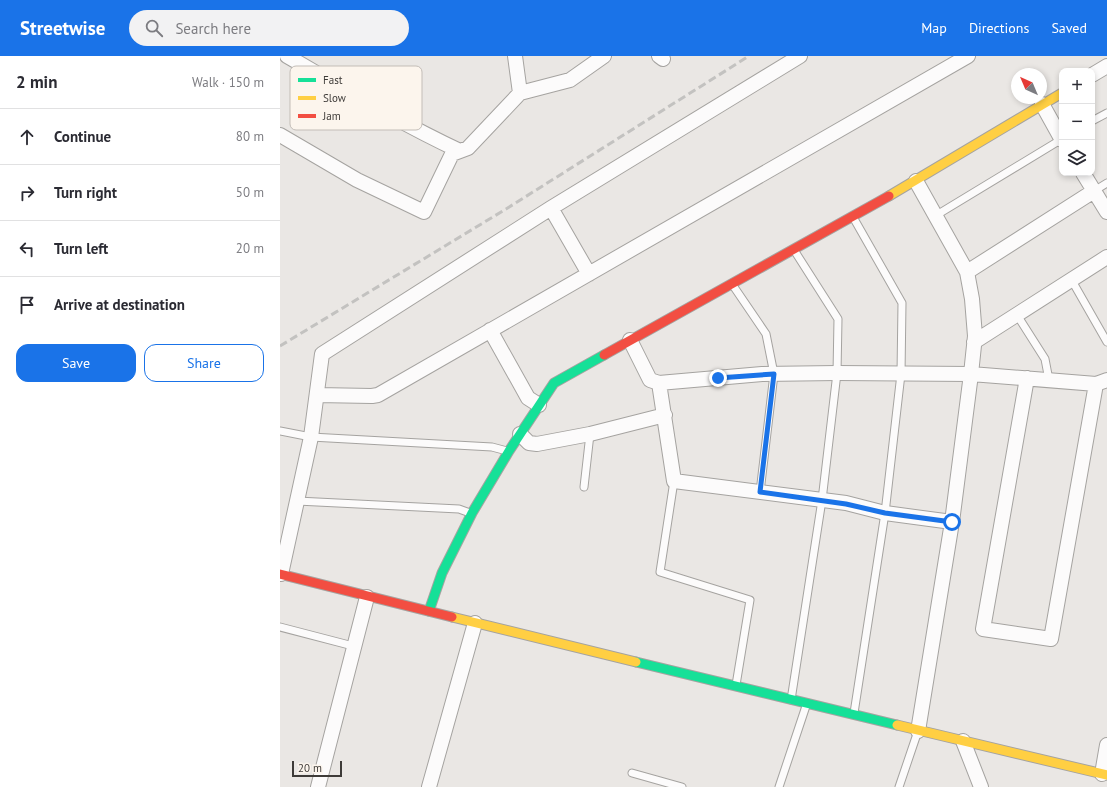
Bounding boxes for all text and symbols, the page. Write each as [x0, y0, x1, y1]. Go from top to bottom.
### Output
search box [129, 10, 409, 46]
text: Streetwise [20, 16, 105, 40]
icon: search [143, 17, 165, 39]
text: Search here [175, 19, 251, 38]
text: Map [921, 19, 947, 37]
text: Directions [969, 19, 1029, 37]
text: Saved [1051, 19, 1087, 37]
legend [290, 66, 422, 130]
north arrow [1011, 68, 1047, 104]
map controls [1059, 68, 1095, 176]
button: + [1059, 68, 1095, 104]
text: 2 min [16, 71, 57, 93]
text: Fast [323, 73, 343, 87]
text: Walk · 150 m [192, 74, 264, 91]
text: Slow [323, 91, 346, 105]
button: − [1059, 104, 1095, 140]
text: Jam [322, 109, 341, 123]
icon: ahead [16, 126, 38, 148]
text: Continue [54, 127, 111, 146]
text: 80 m [236, 128, 264, 145]
button: layers [1059, 140, 1095, 176]
icon: right [16, 182, 38, 204]
text: Turn right [54, 183, 117, 202]
text: 50 m [236, 184, 264, 201]
icon: left [16, 238, 38, 260]
text: Turn left [54, 239, 108, 258]
text: 20 m [236, 240, 264, 257]
icon: arrive [16, 294, 38, 316]
text: Arrive at destination [54, 295, 185, 314]
button: Save [16, 344, 136, 382]
button: Share [144, 344, 264, 382]
route end [709, 369, 727, 387]
route start [943, 513, 961, 531]
scale bar [292, 759, 342, 778]
text: 20 m [298, 761, 322, 775]

